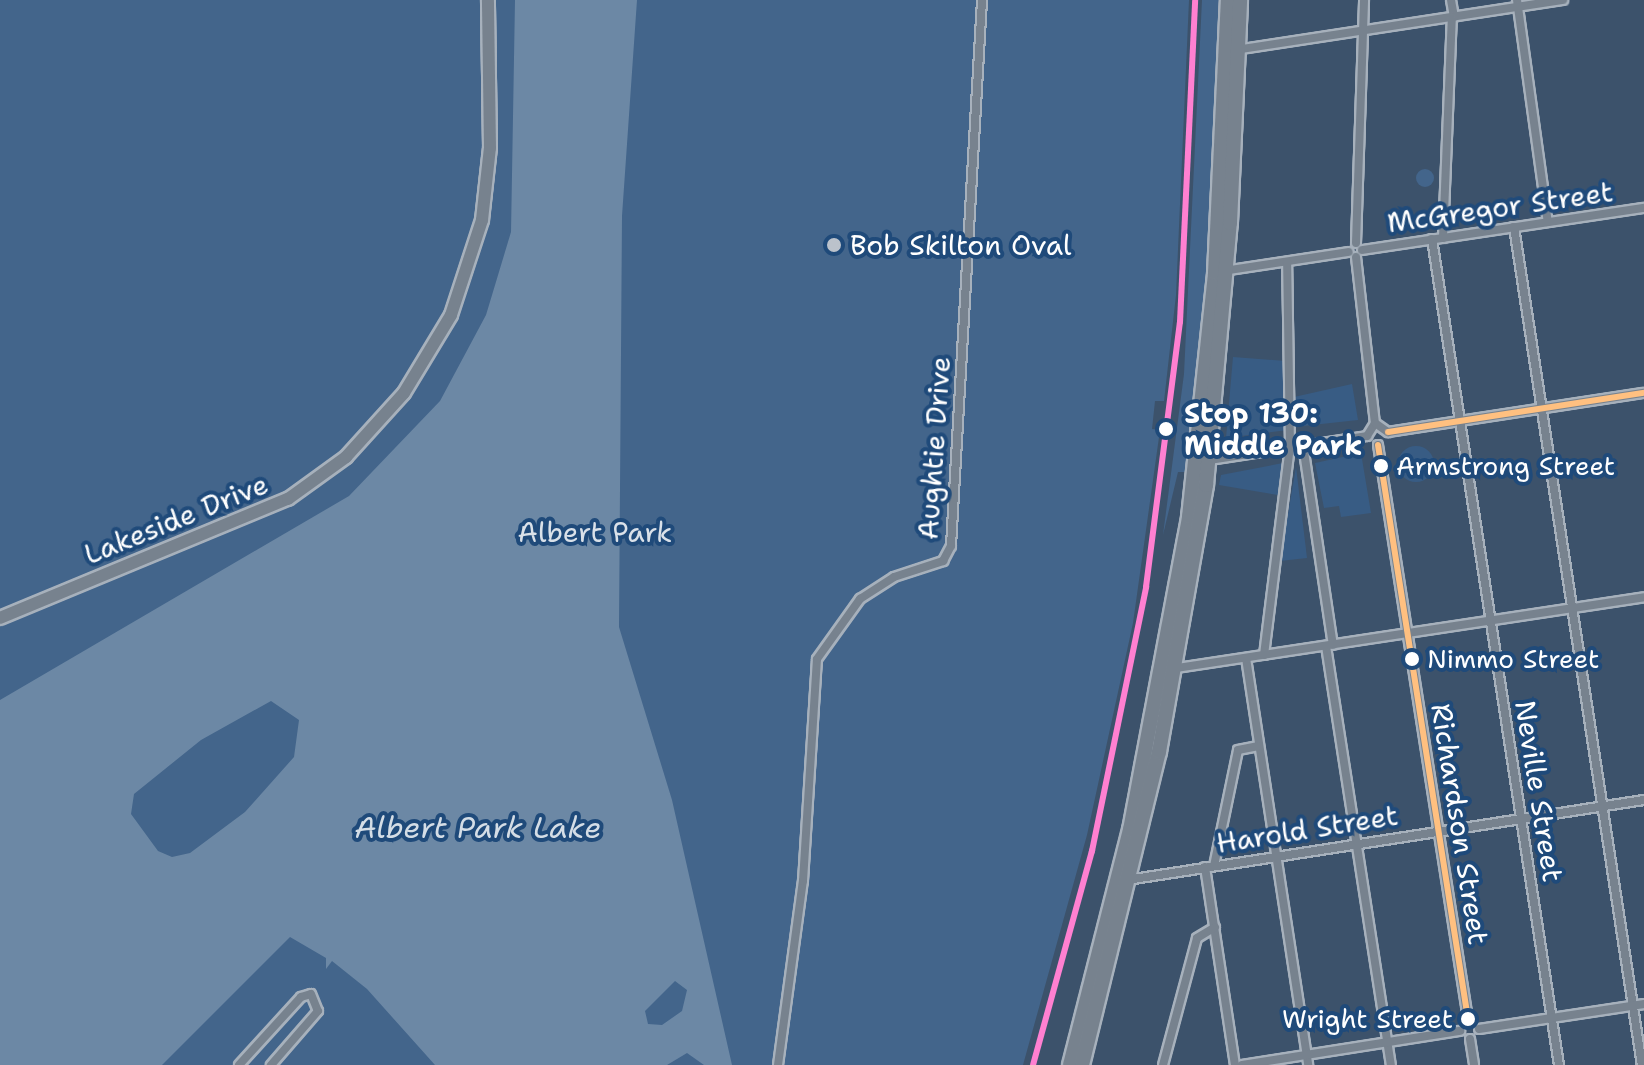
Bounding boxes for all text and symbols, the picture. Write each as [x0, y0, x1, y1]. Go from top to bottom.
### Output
street label: McGregor Street [1385, 175, 1615, 239]
place label: Bob Skilton Oval [850, 228, 1071, 262]
marker: Bob Skilton Oval [825, 236, 843, 254]
street label: Aughtie Drive [911, 355, 957, 541]
place label: Stop 130: Middle Park [1184, 396, 1363, 462]
marker: Stop 130: Middle Park [1155, 418, 1177, 440]
place label: Armstrong Street [1396, 450, 1615, 482]
marker: Armstrong Street [1373, 458, 1389, 474]
street label: Lakeside Drive [79, 467, 273, 571]
park label: Albert Park [518, 515, 672, 549]
place label: Nimmo Street [1427, 643, 1599, 675]
marker: Nimmo Street [1404, 651, 1420, 667]
street label: Neville Street [1508, 698, 1570, 884]
street label: Richardson Street [1424, 701, 1496, 947]
street label: Harold Street [1214, 798, 1400, 860]
water label: Albert Park Lake [355, 810, 601, 846]
place label: Wright Street [1282, 1003, 1453, 1035]
marker: Wright Street [1460, 1011, 1476, 1027]

